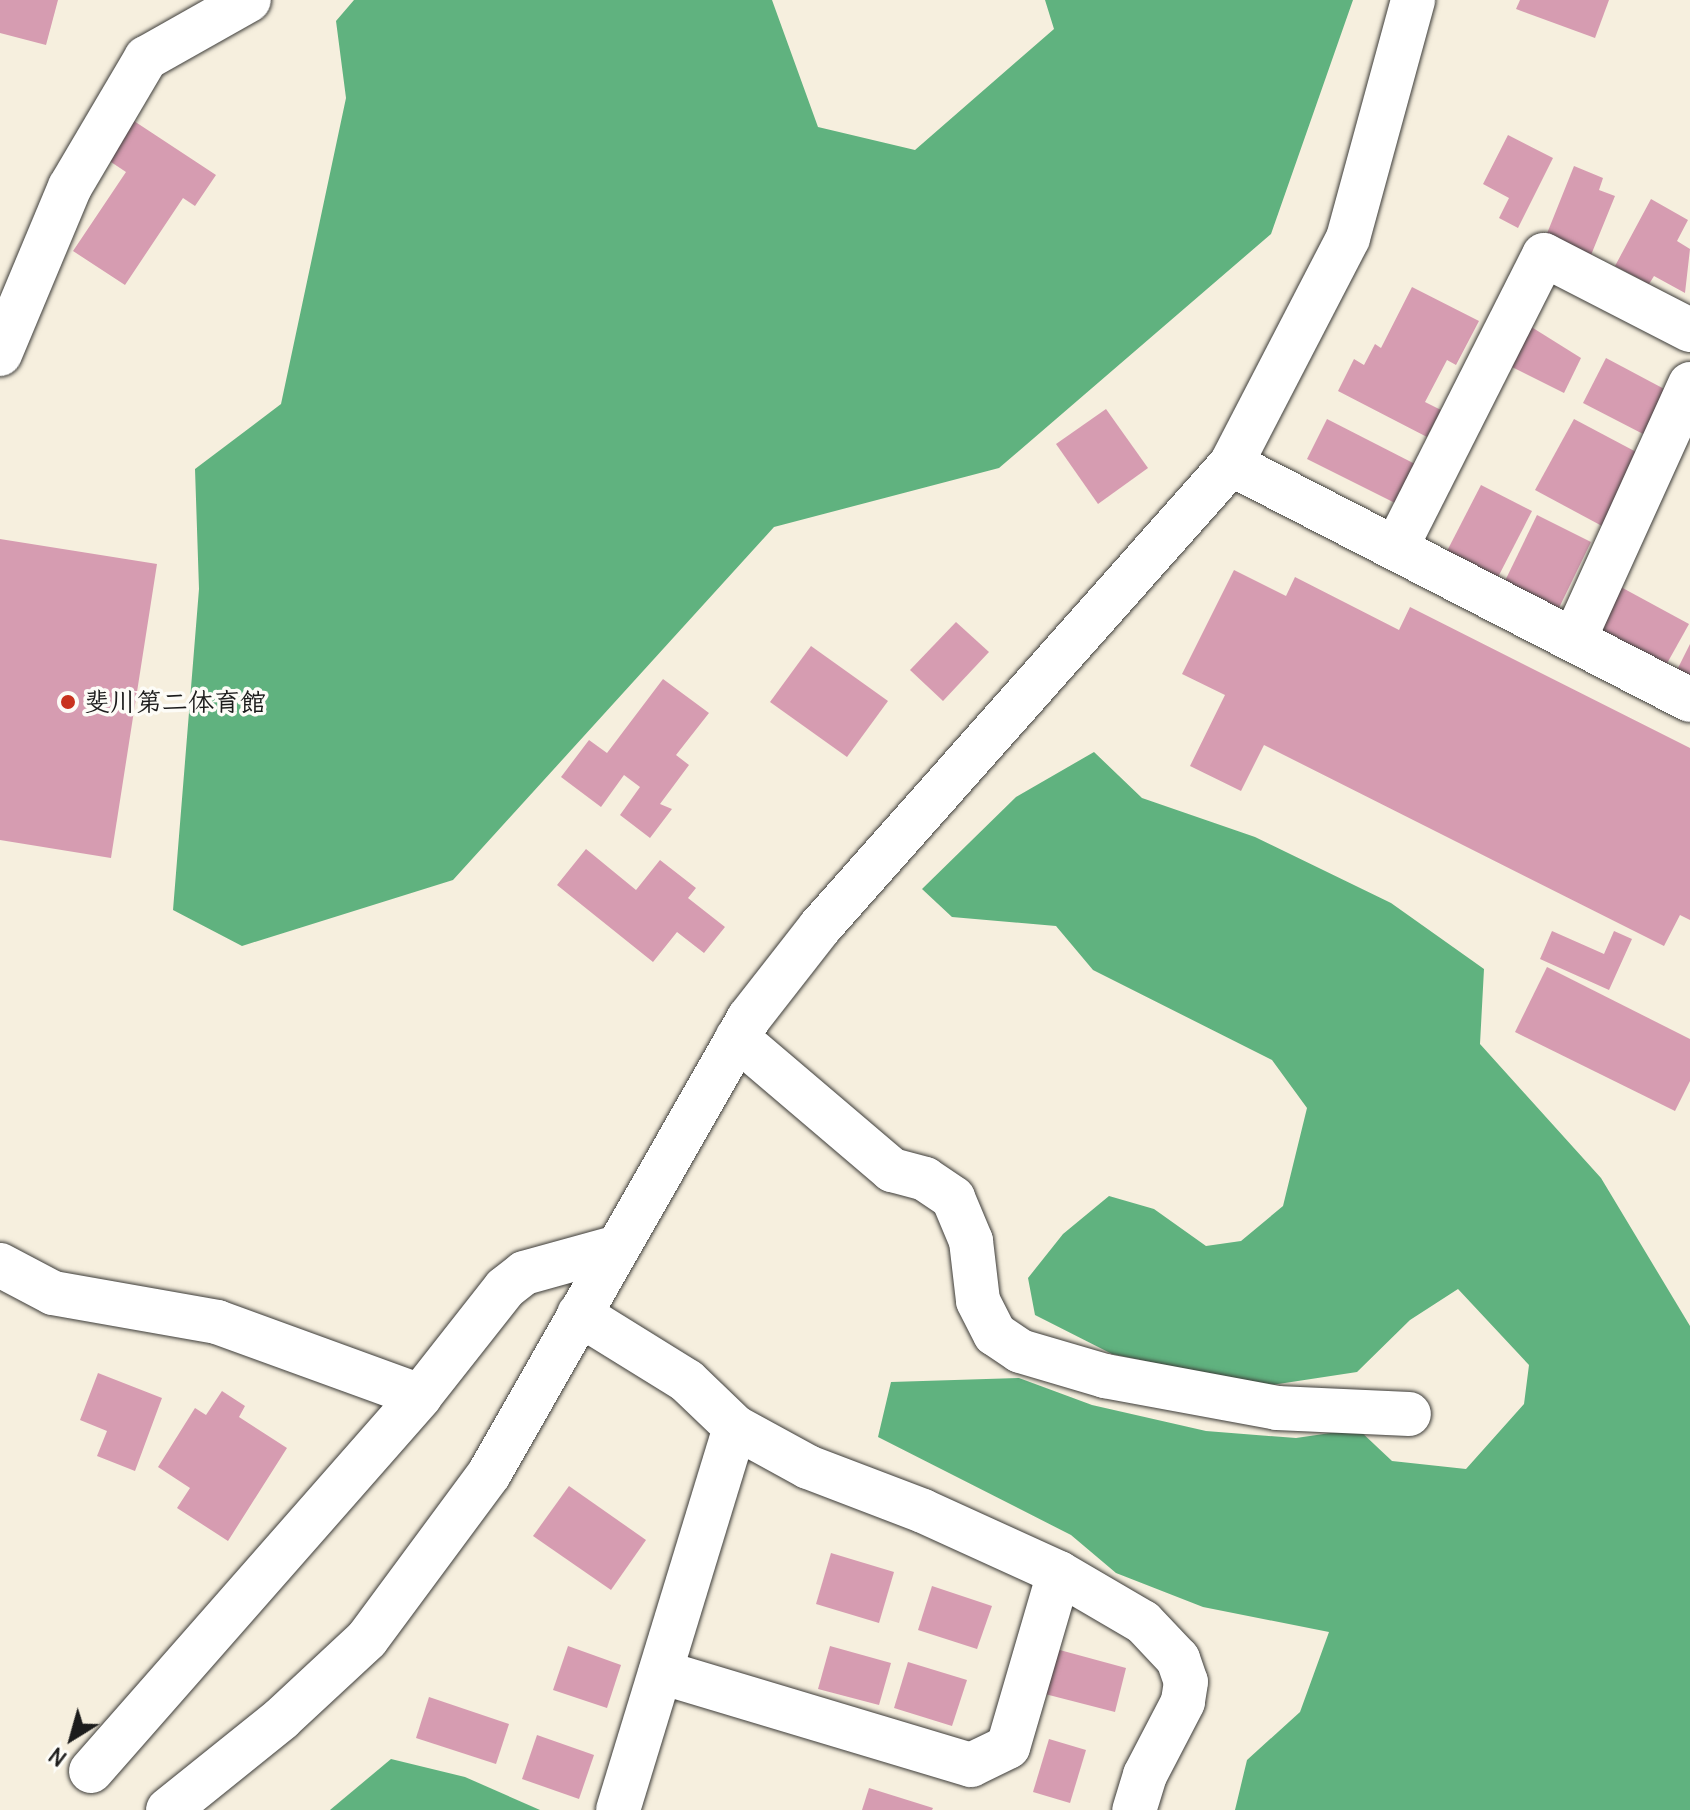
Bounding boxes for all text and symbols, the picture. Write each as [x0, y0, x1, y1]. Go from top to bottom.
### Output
place label: 斐川第二体育館 [84, 686, 266, 718]
marker: 斐川第二体育館 [59, 693, 77, 711]
north arrow [32, 1698, 112, 1778]
text: N [43, 1741, 72, 1773]

